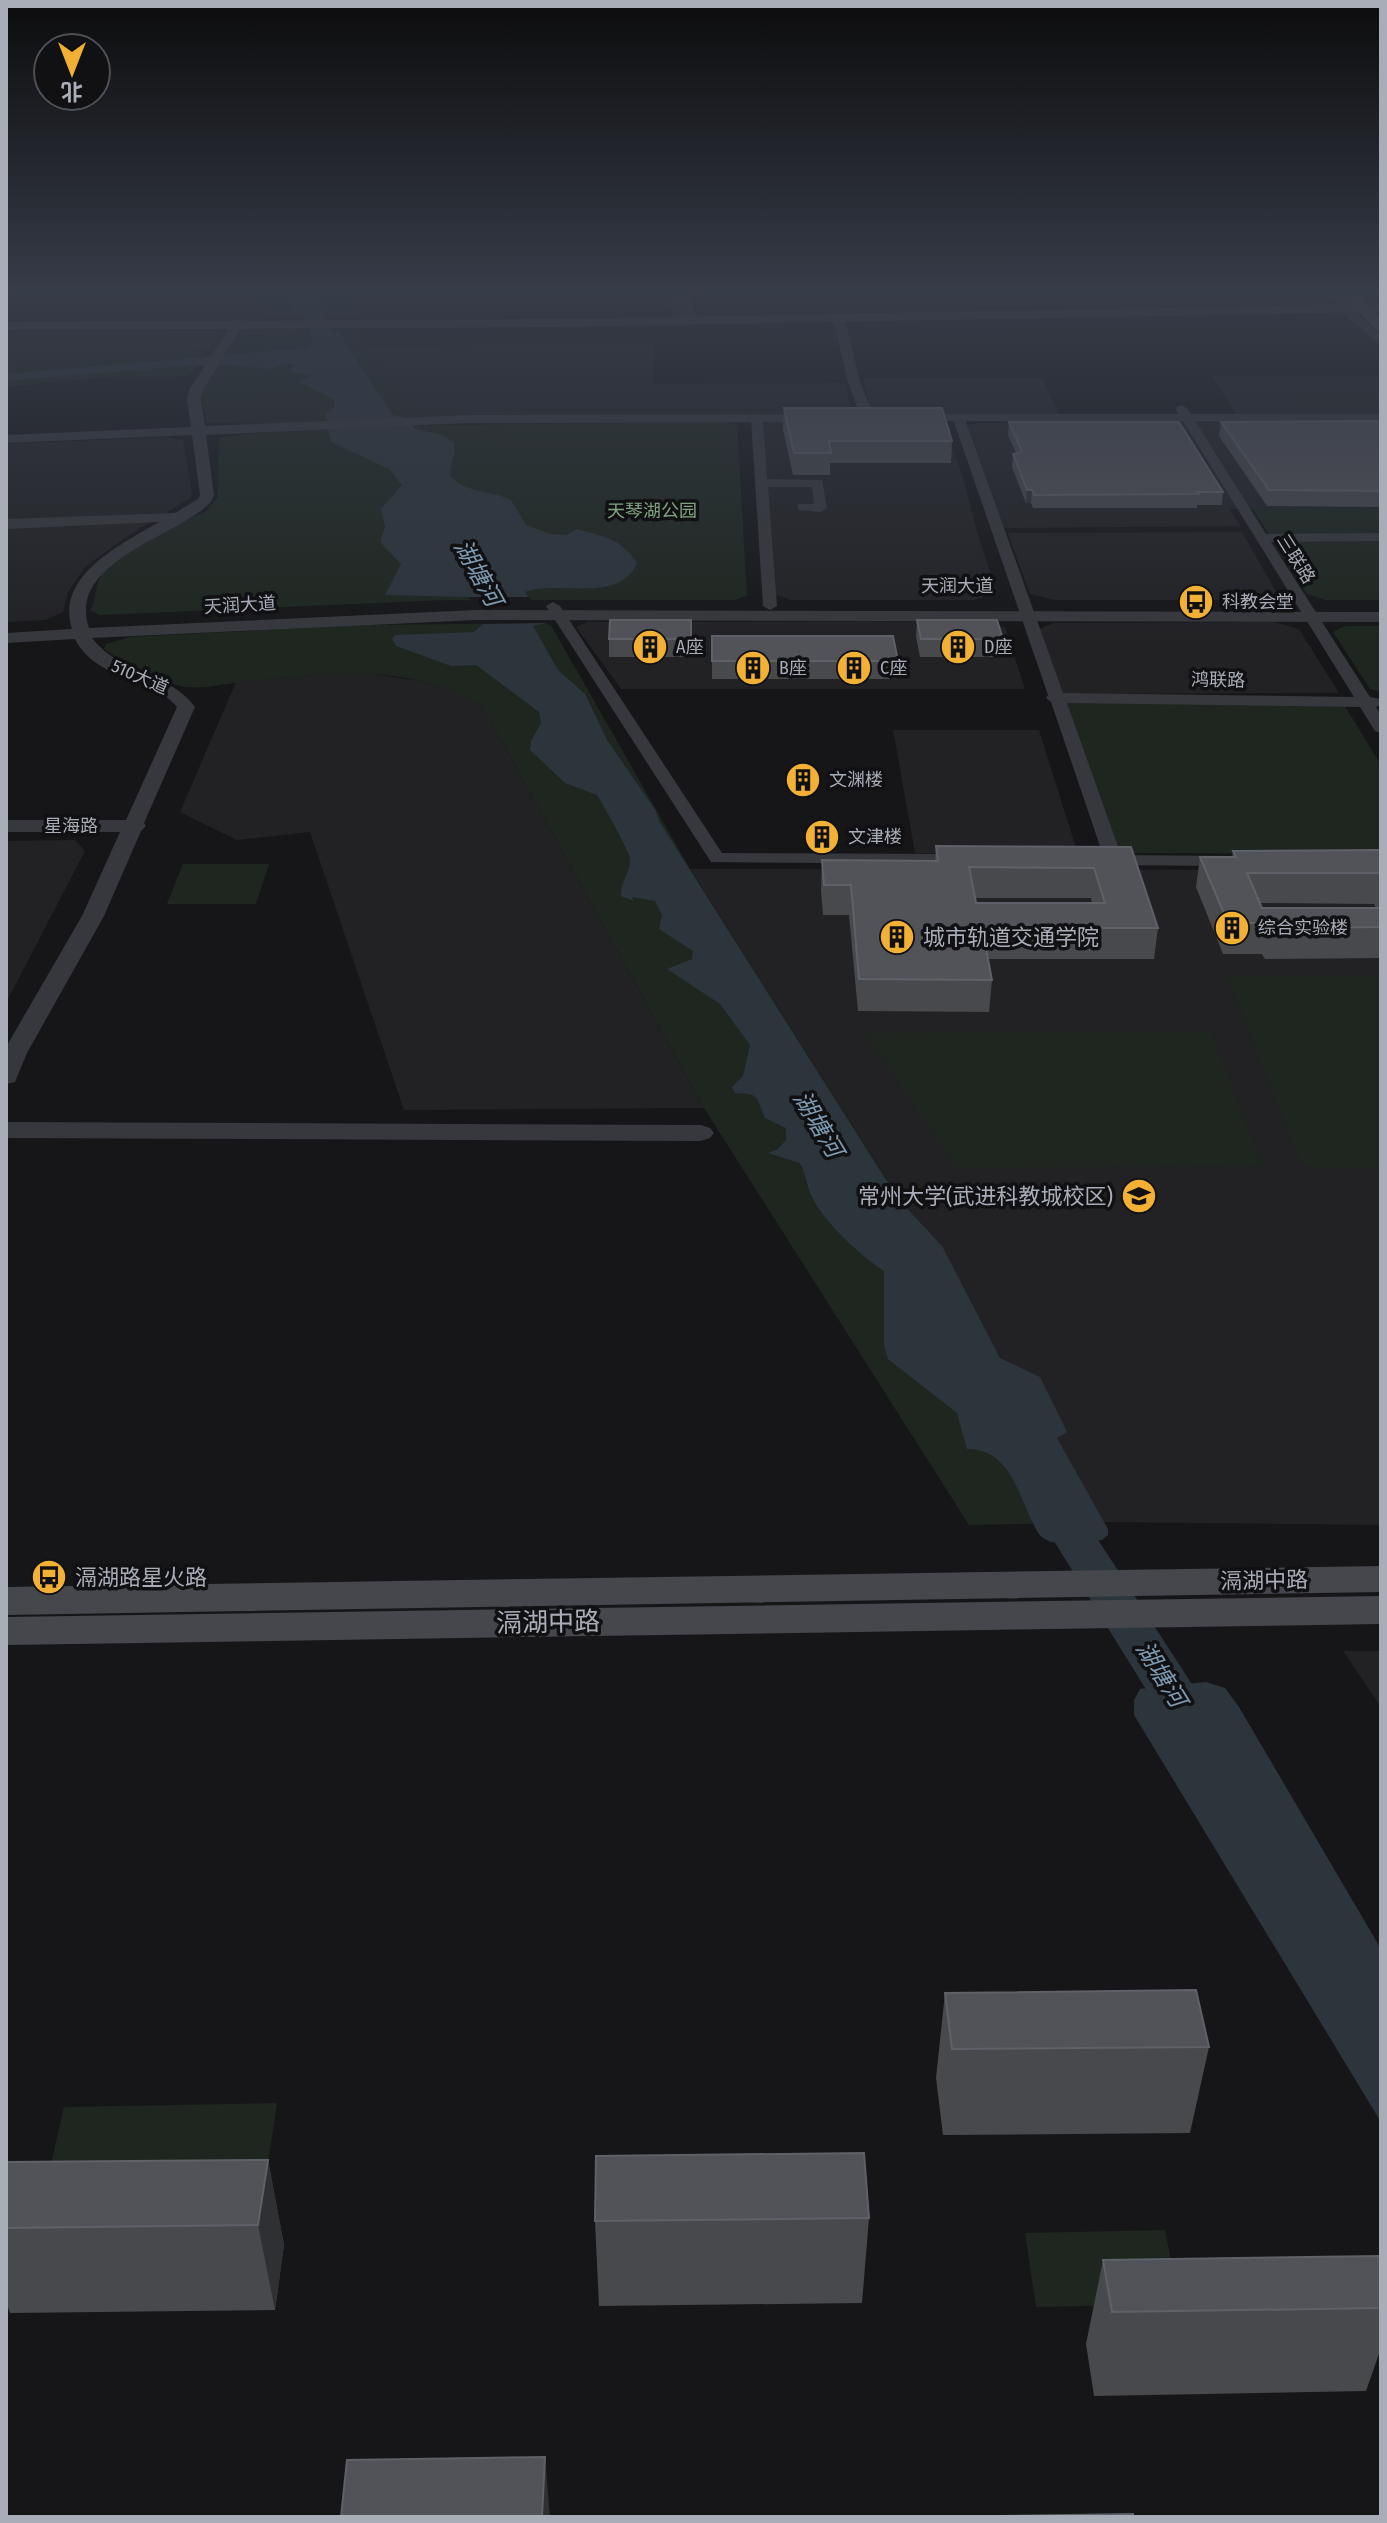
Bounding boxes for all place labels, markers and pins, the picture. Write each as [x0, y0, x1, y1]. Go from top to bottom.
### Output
bus stop icon: 科教会堂 [1177, 583, 1215, 621]
place label: 科教会堂 [1222, 591, 1294, 613]
building icon: A座 [631, 628, 669, 666]
building icon: D座 [939, 628, 977, 666]
place label: A座 [676, 636, 703, 658]
place label: D座 [984, 636, 1012, 658]
building icon: B座 [734, 649, 772, 687]
building icon: C座 [835, 649, 873, 687]
place label: B座 [779, 657, 807, 679]
place label: C座 [880, 657, 907, 679]
building icon: 文渊楼 [784, 761, 822, 799]
place label: 文渊楼 [829, 769, 883, 791]
building icon: 文津楼 [803, 818, 841, 856]
place label: 文津楼 [848, 826, 902, 848]
building icon: 综合实验楼 [1213, 909, 1251, 947]
place label: 综合实验楼 [1258, 917, 1348, 939]
building icon: 城市轨道交通学院 [878, 918, 916, 956]
place label: 城市轨道交通学院 [923, 924, 1099, 951]
school or university icon: 常州大学(武进科教城校区) [1120, 1177, 1158, 1215]
place label: 常州大学(武进科教城校区) [858, 1183, 1113, 1210]
bus stop icon: 滆湖路星火路 [30, 1558, 68, 1596]
place label: 滆湖路星火路 [75, 1564, 207, 1591]

